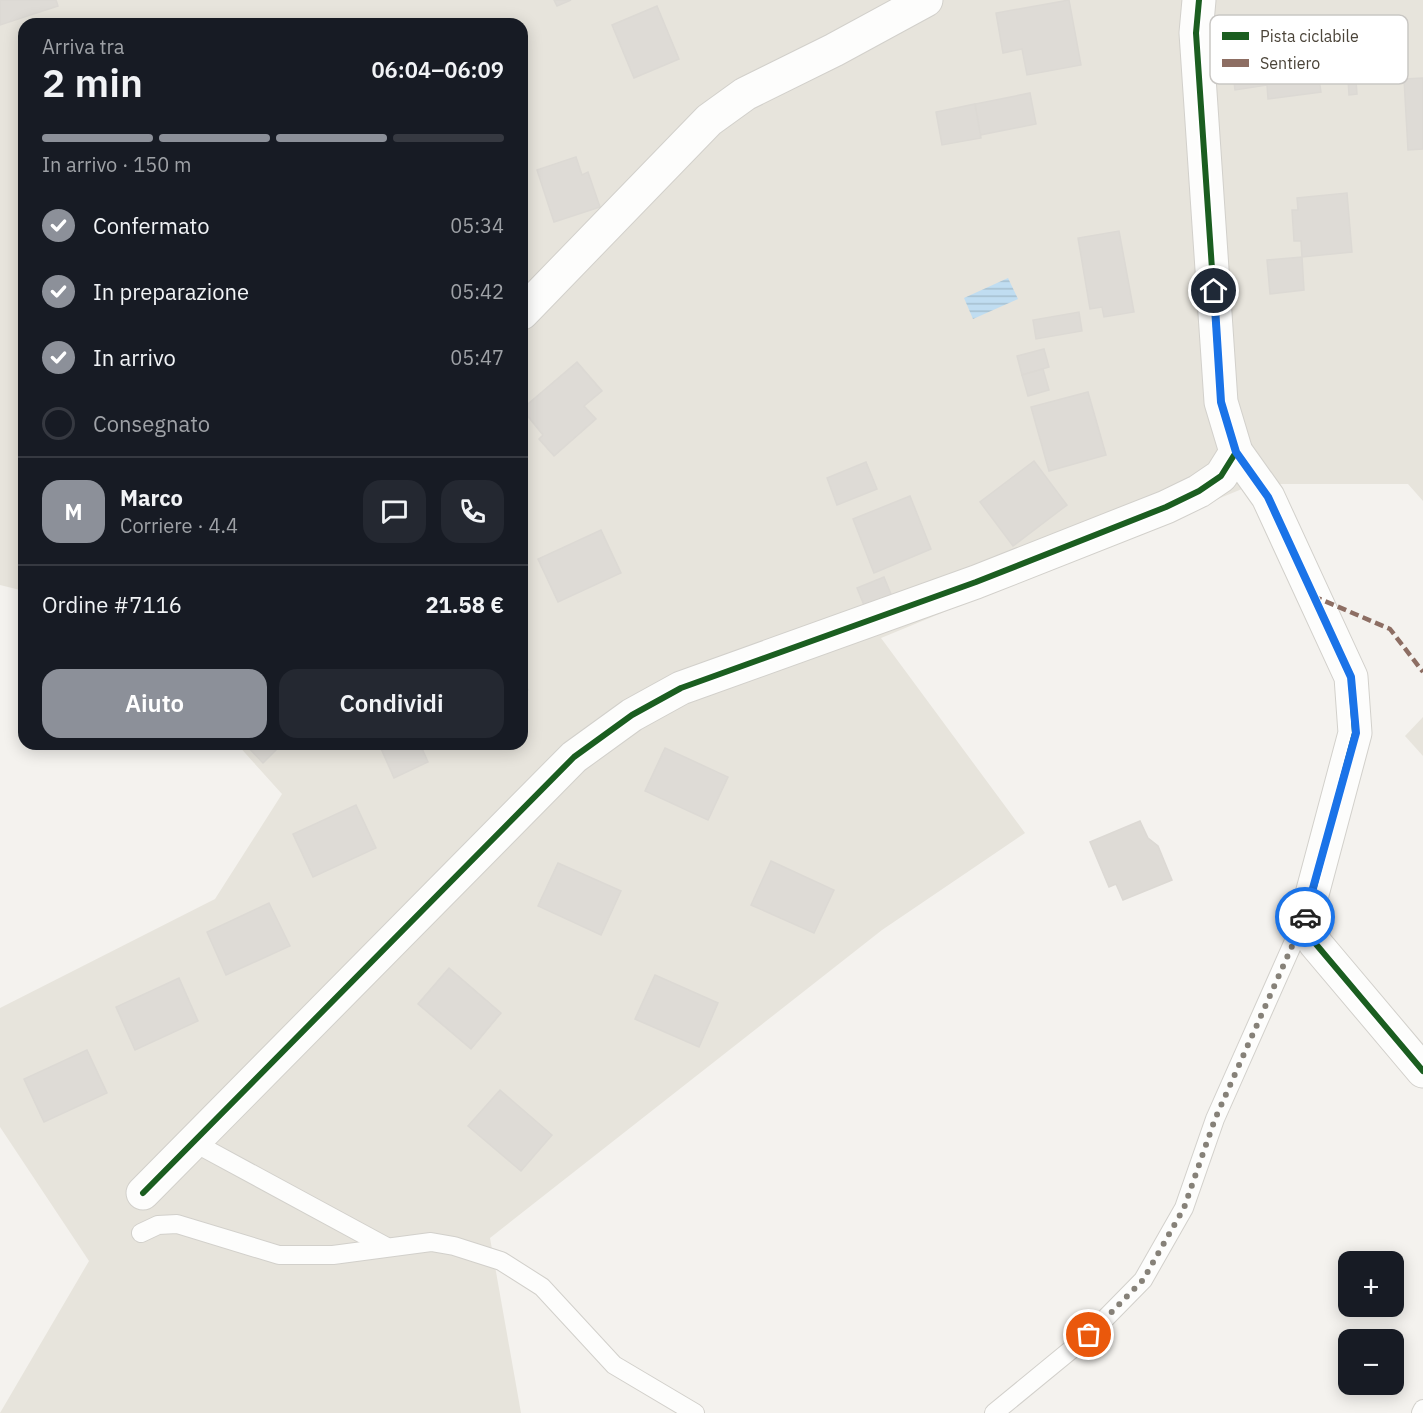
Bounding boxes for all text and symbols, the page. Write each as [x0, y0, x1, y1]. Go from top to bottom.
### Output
legend [1210, 15, 1408, 84]
text: Pista ciclabile [1260, 26, 1359, 46]
text: Arriva tra [42, 33, 125, 60]
text: Sentiero [1260, 53, 1320, 73]
text: 06:04–06:09 [371, 55, 504, 84]
text: 2 min [42, 57, 143, 108]
text: In arrivo · 150 m [42, 151, 191, 178]
icon: check [42, 209, 75, 242]
text: Confermato [93, 211, 210, 240]
text: 05:34 [450, 212, 504, 239]
pin [1188, 265, 1239, 316]
icon: home [1197, 274, 1230, 307]
icon: check [42, 275, 75, 308]
text: In preparazione [93, 277, 249, 306]
text: 05:42 [450, 278, 504, 305]
icon: check [42, 341, 75, 374]
text: In arrivo [93, 343, 176, 372]
text: 05:47 [450, 344, 504, 371]
text: Consegnato [93, 409, 210, 438]
button: chat [363, 480, 426, 543]
button: phone [441, 480, 504, 543]
text: Marco [120, 483, 183, 512]
text: M [64, 497, 83, 526]
text: Corriere · 4.4 [120, 512, 238, 539]
text: Ordine #7116 [42, 590, 182, 619]
text: 21.58 € [425, 590, 504, 619]
button: Aiuto [42, 669, 267, 738]
button: Condividi [279, 669, 504, 738]
courier [1275, 887, 1335, 947]
icon: car [1289, 901, 1322, 934]
map controls [1338, 1251, 1404, 1395]
button: + [1338, 1251, 1404, 1317]
pin [1063, 1309, 1114, 1360]
icon: bag [1072, 1318, 1105, 1351]
button: − [1338, 1329, 1404, 1395]

